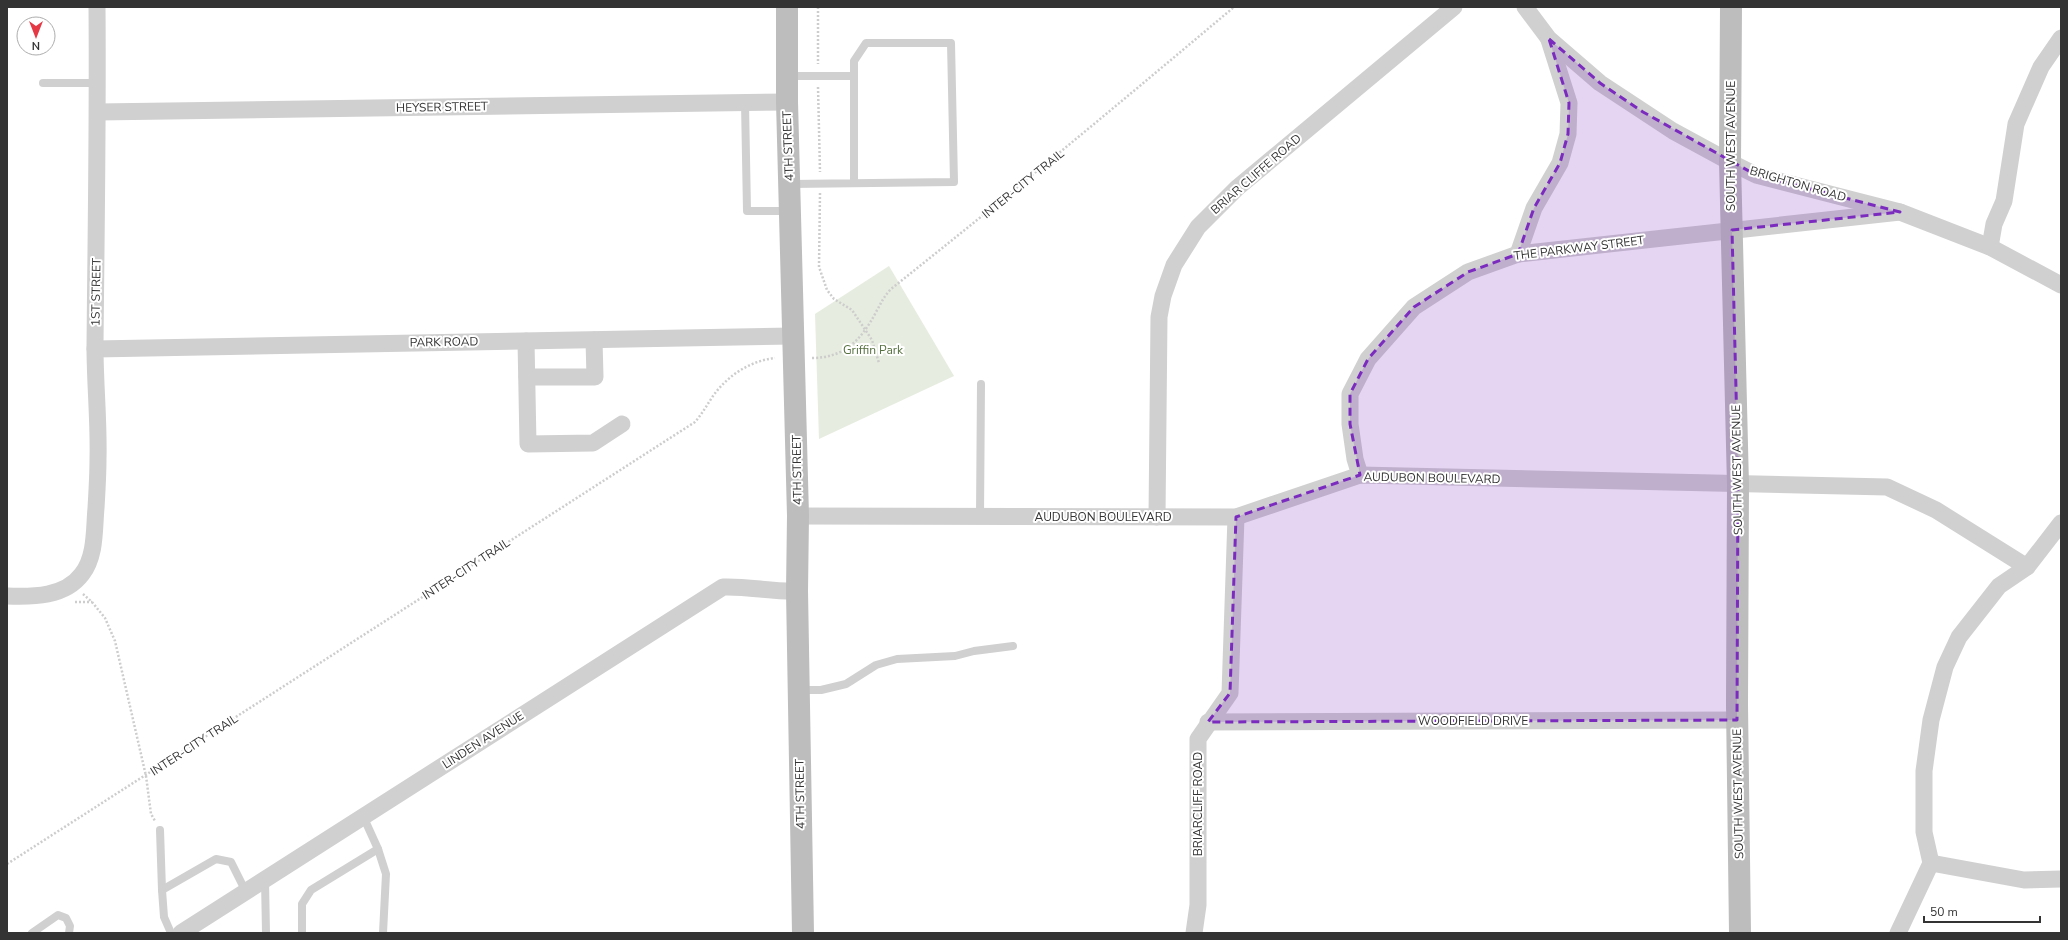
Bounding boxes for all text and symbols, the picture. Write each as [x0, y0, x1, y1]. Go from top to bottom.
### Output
north arrow [16, 16, 56, 56]
text: N [32, 38, 40, 53]
street label: SOUTH WEST AVENUE [1723, 81, 1739, 211]
street label: HEYSER STREET [396, 98, 489, 116]
street label: 4TH STREET [779, 110, 797, 181]
street label: BRIAR CLIFFE ROAD [1207, 130, 1305, 218]
street label: INTER-CITY TRAIL [979, 146, 1068, 222]
street label: BRIGHTON ROAD [1748, 163, 1848, 205]
street label: THE PARKWAY STREET [1513, 232, 1646, 264]
street label: 1ST STREET [87, 257, 105, 326]
street label: PARK ROAD [409, 333, 479, 351]
park label: Griffin Park [843, 342, 904, 358]
street label: SOUTH WEST AVENUE [1728, 405, 1746, 535]
street label: 4TH STREET [788, 434, 806, 505]
street label: AUDUBON BOULEVARD [1363, 469, 1501, 487]
street label: AUDUBON BOULEVARD [1034, 509, 1172, 525]
street label: INTER-CITY TRAIL [419, 534, 513, 603]
street label: LINDEN AVENUE [439, 708, 527, 772]
street label: INTER-CITY TRAIL [147, 710, 241, 779]
street label: WOODFIELD DRIVE [1418, 713, 1528, 729]
street label: SOUTH WEST AVENUE [1729, 729, 1747, 859]
street label: BRIARCLIFF ROAD [1190, 752, 1206, 856]
street label: 4TH STREET [791, 758, 809, 829]
scale bar [1924, 898, 2040, 924]
text: 50 m [1930, 904, 1958, 920]

